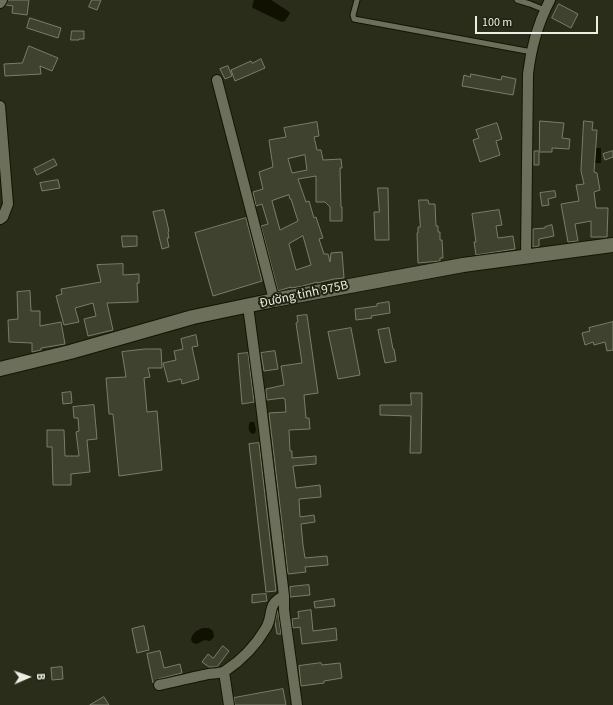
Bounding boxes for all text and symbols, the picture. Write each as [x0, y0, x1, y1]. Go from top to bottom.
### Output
scale bar [477, 8, 600, 34]
text: 100 m [482, 14, 512, 31]
street label: Đường tỉnh 975B [258, 278, 350, 312]
north arrow [8, 657, 48, 697]
text: B [33, 673, 48, 680]

